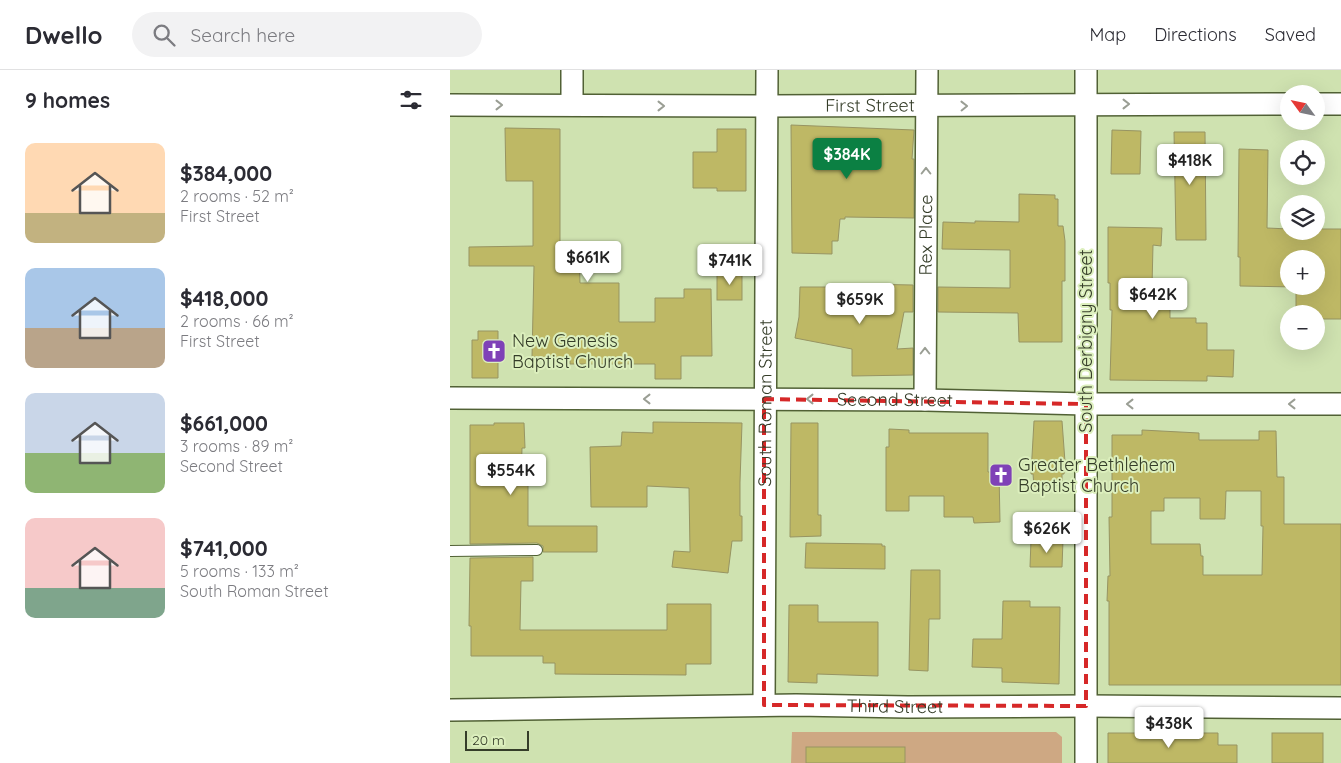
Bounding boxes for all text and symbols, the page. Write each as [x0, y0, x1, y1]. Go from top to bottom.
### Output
search box [132, 12, 482, 57]
text: Dwello [25, 20, 102, 50]
icon: search [150, 21, 178, 49]
text: Search here [190, 23, 295, 47]
text: Map [1089, 23, 1126, 46]
text: Directions [1154, 23, 1237, 46]
text: Saved [1265, 23, 1316, 46]
north arrow [1280, 85, 1325, 130]
map controls [1280, 85, 1325, 350]
icon: filters [397, 86, 425, 114]
text: 9 homes [25, 87, 110, 113]
street label: First Street [825, 93, 915, 117]
one-way arrow [1122, 99, 1130, 109]
one-way arrow [495, 100, 503, 110]
one-way arrow [960, 100, 968, 111]
one-way arrow [658, 101, 665, 111]
pin: $384K [812, 138, 882, 180]
button: locate [1280, 140, 1325, 185]
text: $384K [824, 144, 870, 164]
pin: $418K [1155, 144, 1225, 186]
text: $418K [1168, 150, 1212, 170]
text: $384,000 [180, 160, 272, 186]
icon: home [65, 163, 125, 223]
one-way arrow [921, 167, 931, 174]
text: 2 rooms · 52 m² [180, 186, 294, 206]
street label: Rex Place [914, 194, 937, 276]
button: layers [1280, 195, 1325, 240]
text: First Street [180, 206, 260, 226]
pin: $661K [553, 240, 623, 283]
pin: $741K [695, 244, 765, 286]
text: $661K [566, 247, 610, 267]
street label: South Derbigny Street [1074, 249, 1097, 433]
text: $741K [708, 250, 752, 270]
button: + [1280, 250, 1325, 295]
pin: $642K [1118, 278, 1188, 320]
pin: $659K [825, 282, 895, 325]
text: $642K [1129, 284, 1177, 304]
text: $418,000 [180, 285, 268, 311]
icon: home [65, 288, 125, 348]
text: $659K [836, 289, 884, 309]
button: − [1280, 305, 1325, 350]
text: 2 rooms · 66 m² [180, 311, 294, 331]
street label: South Roman Street [753, 319, 777, 487]
place label: New Genesis Baptist Church [512, 329, 633, 373]
text: First Street [180, 331, 260, 351]
church icon: New Genesis Baptist Church [481, 338, 507, 364]
one-way arrow [920, 347, 930, 354]
street label: Second Street [837, 388, 953, 412]
one-way arrow [643, 394, 651, 404]
one-way arrow [806, 394, 814, 404]
one-way arrow [1126, 399, 1134, 409]
one-way arrow [1288, 399, 1296, 409]
text: $661,000 [180, 410, 268, 436]
icon: home [65, 413, 125, 473]
text: 3 rooms · 89 m² [180, 436, 293, 456]
place label: Greater Bethlehem Baptist Church [1018, 453, 1175, 497]
pin: $554K [476, 454, 546, 496]
text: Second Street [180, 456, 283, 476]
text: $554K [487, 460, 535, 480]
church icon: Greater Bethlehem Baptist Church [988, 462, 1014, 488]
pin: $626K [1012, 512, 1082, 554]
text: $626K [1024, 518, 1070, 538]
text: $741,000 [180, 535, 268, 561]
icon: home [65, 538, 125, 598]
text: 5 rooms · 133 m² [180, 561, 299, 581]
text: South Roman Street [180, 581, 329, 601]
street label: Third Street [846, 694, 943, 718]
pin: $438K [1134, 706, 1204, 749]
text: $438K [1146, 713, 1192, 733]
scale bar [465, 728, 529, 751]
text: 20 m [472, 731, 505, 749]

